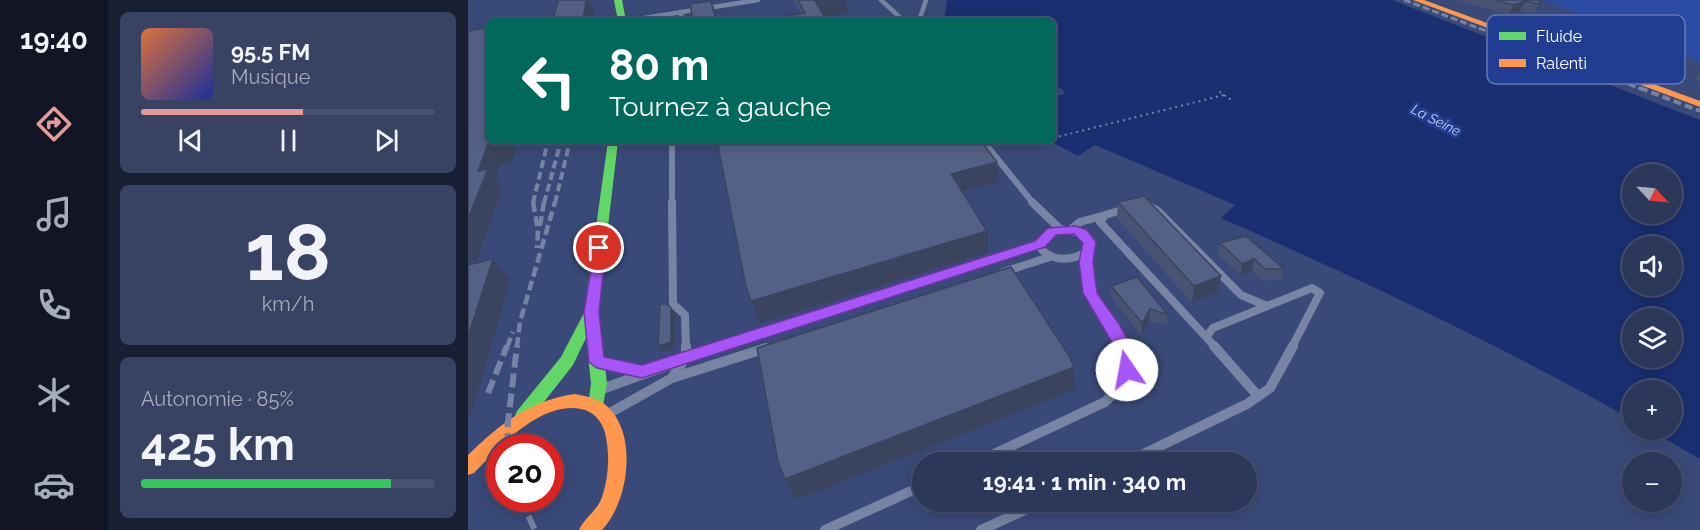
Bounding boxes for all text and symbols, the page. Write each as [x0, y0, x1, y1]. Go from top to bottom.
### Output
legend [1487, 15, 1685, 84]
text: 19:40 [20, 24, 88, 55]
text: Fluide [1536, 27, 1582, 46]
text: 95.5 FM [231, 39, 310, 65]
text: 80 m [609, 41, 709, 90]
icon: left [510, 42, 588, 120]
text: Ralenti [1536, 54, 1587, 73]
text: Musique [231, 65, 310, 89]
text: Tournez à gauche [609, 91, 831, 122]
water label: La Seine [1409, 101, 1464, 139]
icon: directions [33, 103, 75, 145]
icon: previous [174, 124, 207, 157]
icon: pause [272, 124, 305, 157]
icon: next [370, 124, 403, 157]
north arrow [1622, 164, 1682, 224]
map controls [1622, 164, 1682, 512]
icon: music [33, 193, 75, 235]
text: 18 [245, 207, 331, 298]
pin [573, 222, 624, 273]
icon: arrive [582, 231, 615, 264]
button: sound [1622, 236, 1682, 296]
icon: phone [33, 284, 75, 326]
text: km/h [262, 292, 314, 316]
button: layers [1622, 308, 1682, 368]
position arrow [1095, 338, 1159, 402]
icon: climate [33, 374, 75, 416]
button: + [1622, 380, 1682, 440]
text: Autonomie · 85% [141, 387, 294, 411]
text: 425 km [141, 418, 295, 471]
speed limit sign: 20 [486, 434, 564, 512]
button: − [1622, 452, 1682, 512]
icon: car [33, 464, 75, 506]
text: 19:41 · 1 min · 340 m [983, 469, 1186, 495]

